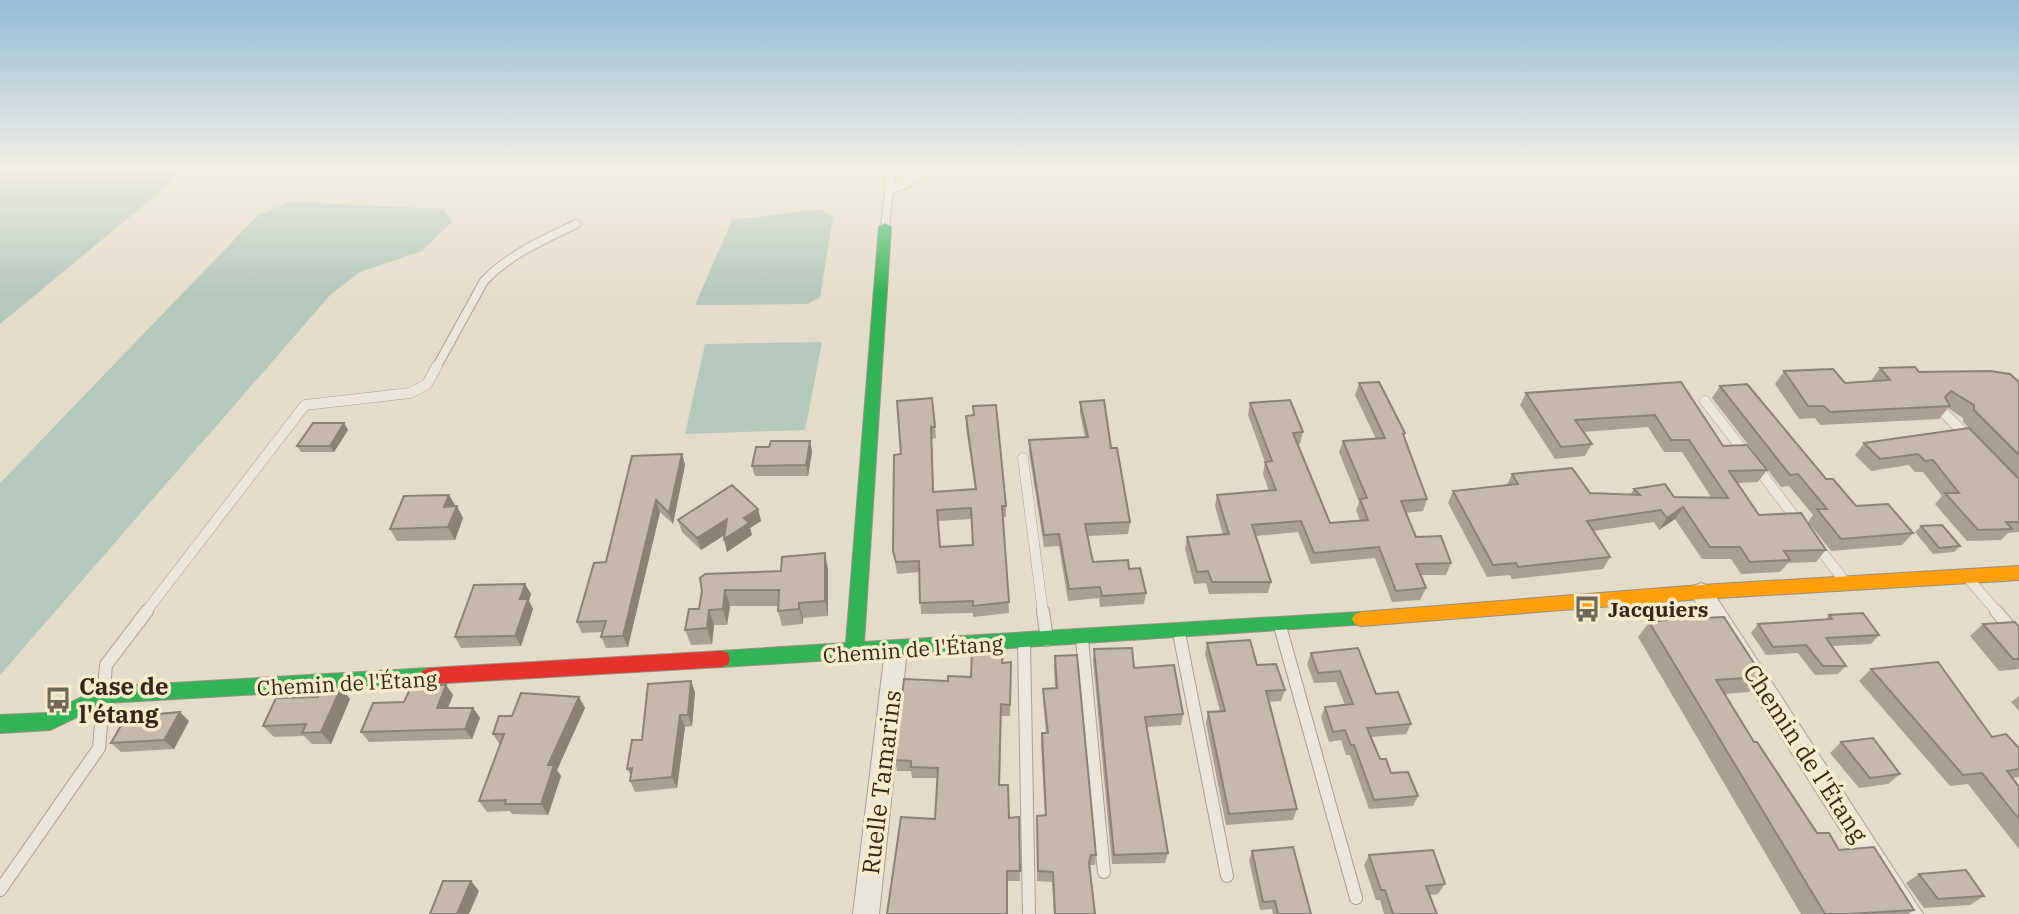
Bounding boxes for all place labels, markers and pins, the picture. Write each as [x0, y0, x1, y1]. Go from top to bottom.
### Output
bus stop icon: Jacquiers [1572, 594, 1602, 624]
place label: Jacquiers [1608, 595, 1709, 623]
place label: Case de l'étang [79, 670, 169, 730]
bus stop icon: Case de l'étang [43, 685, 73, 715]

